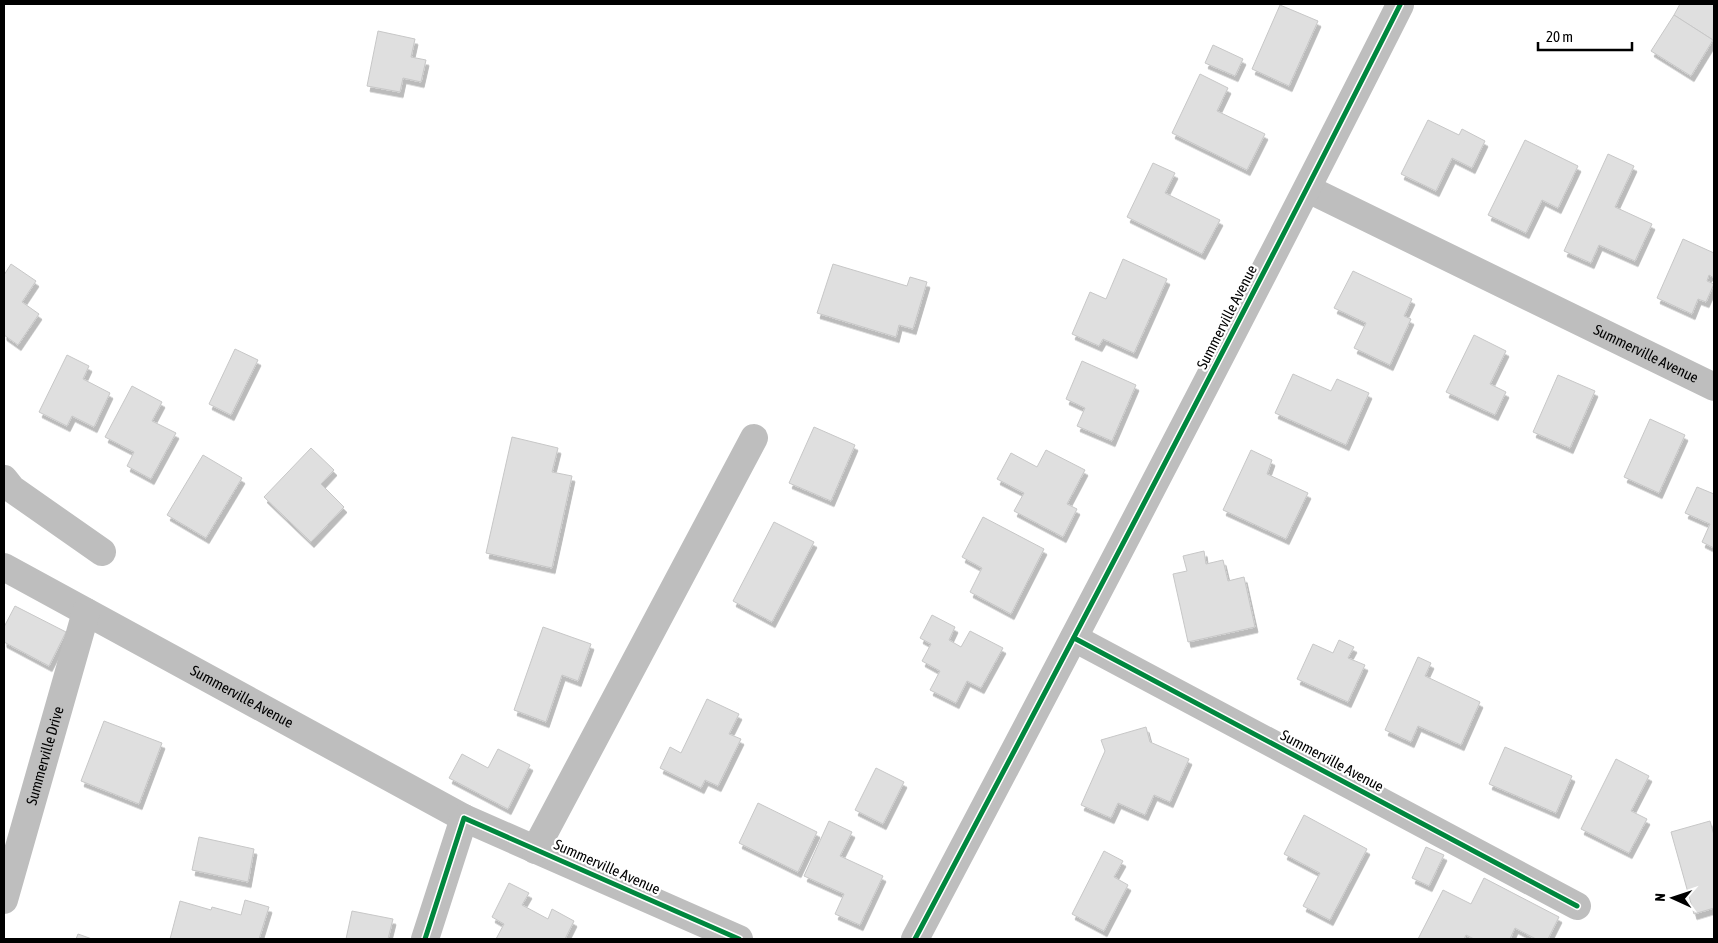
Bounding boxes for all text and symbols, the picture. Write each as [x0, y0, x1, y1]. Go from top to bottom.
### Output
scale bar [1538, 20, 1632, 52]
text: 20 m [1546, 28, 1573, 45]
street label: Summerville Avenue [1193, 262, 1260, 372]
street label: Summerville Avenue [1591, 321, 1701, 386]
street label: Summerville Avenue [188, 662, 297, 731]
street label: Summerville Drive [22, 704, 67, 807]
street label: Summerville Avenue [1278, 726, 1387, 795]
street label: Summerville Avenue [552, 836, 663, 898]
north arrow [1648, 873, 1698, 923]
text: N [1652, 893, 1668, 902]

